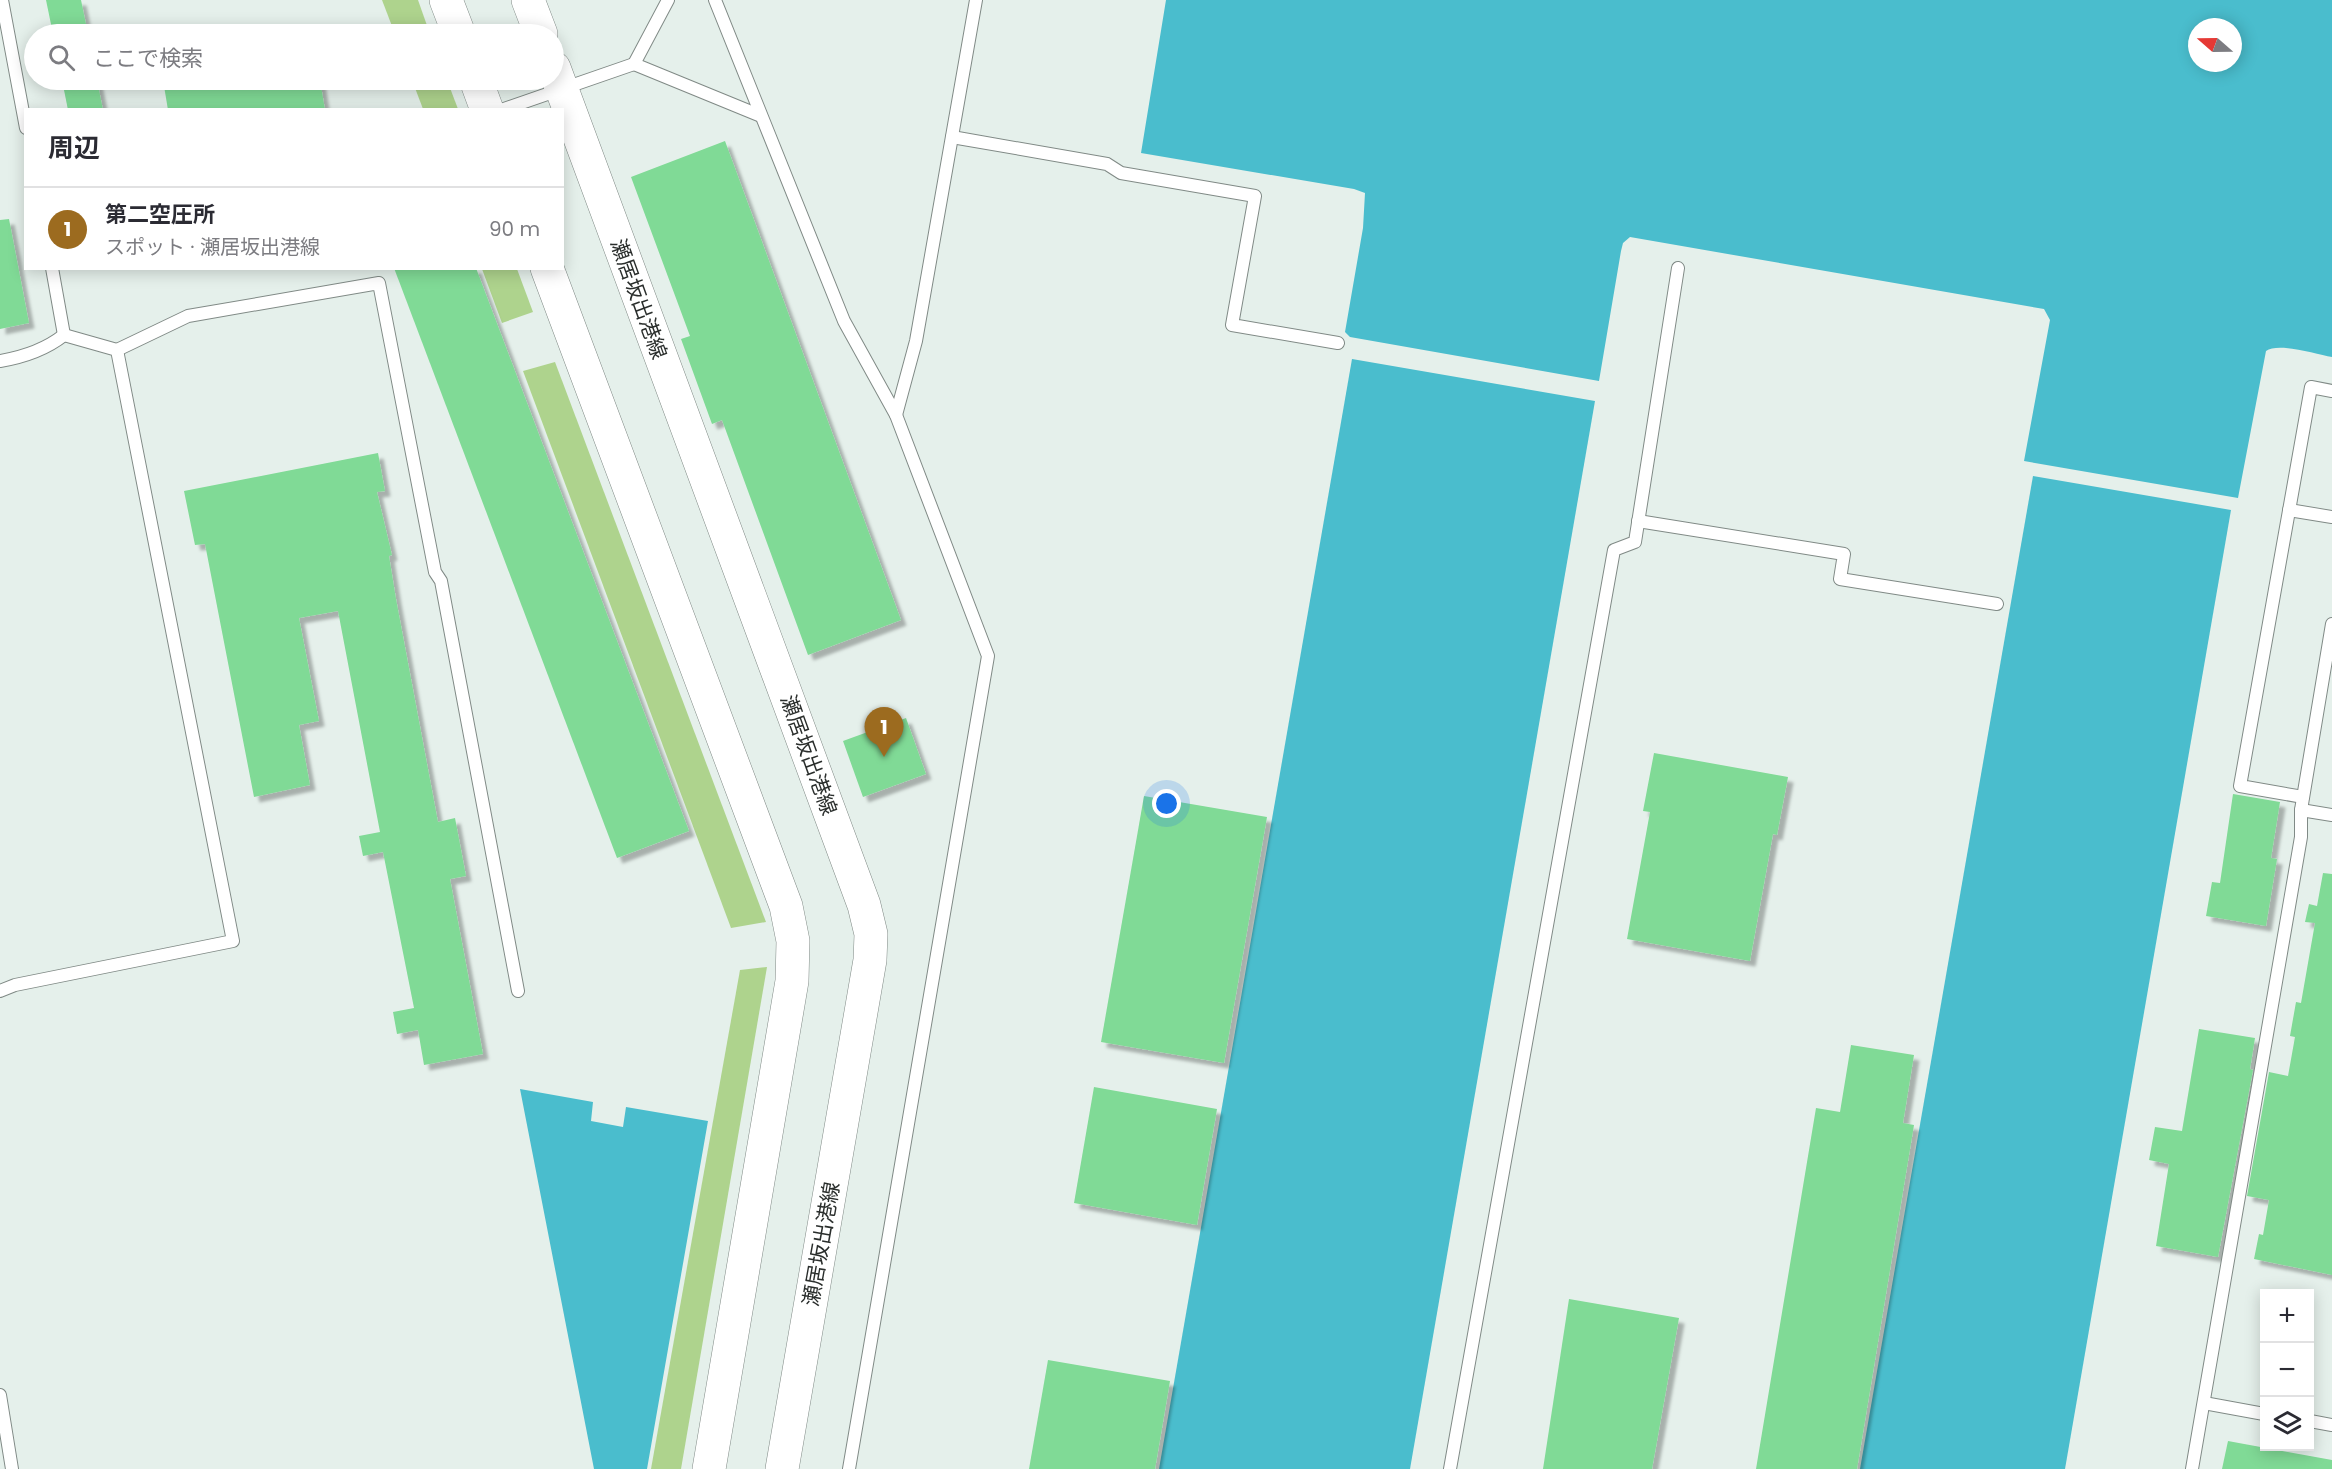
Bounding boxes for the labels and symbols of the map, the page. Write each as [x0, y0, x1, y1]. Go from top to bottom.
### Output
north arrow [2188, 18, 2242, 72]
street label: 瀬居坂出港線 [604, 235, 674, 363]
street label: 瀬居坂出港線 [774, 691, 844, 819]
pin: 1 [864, 708, 904, 757]
your location [1152, 789, 1181, 818]
street label: 瀬居坂出港線 [796, 1179, 846, 1309]

